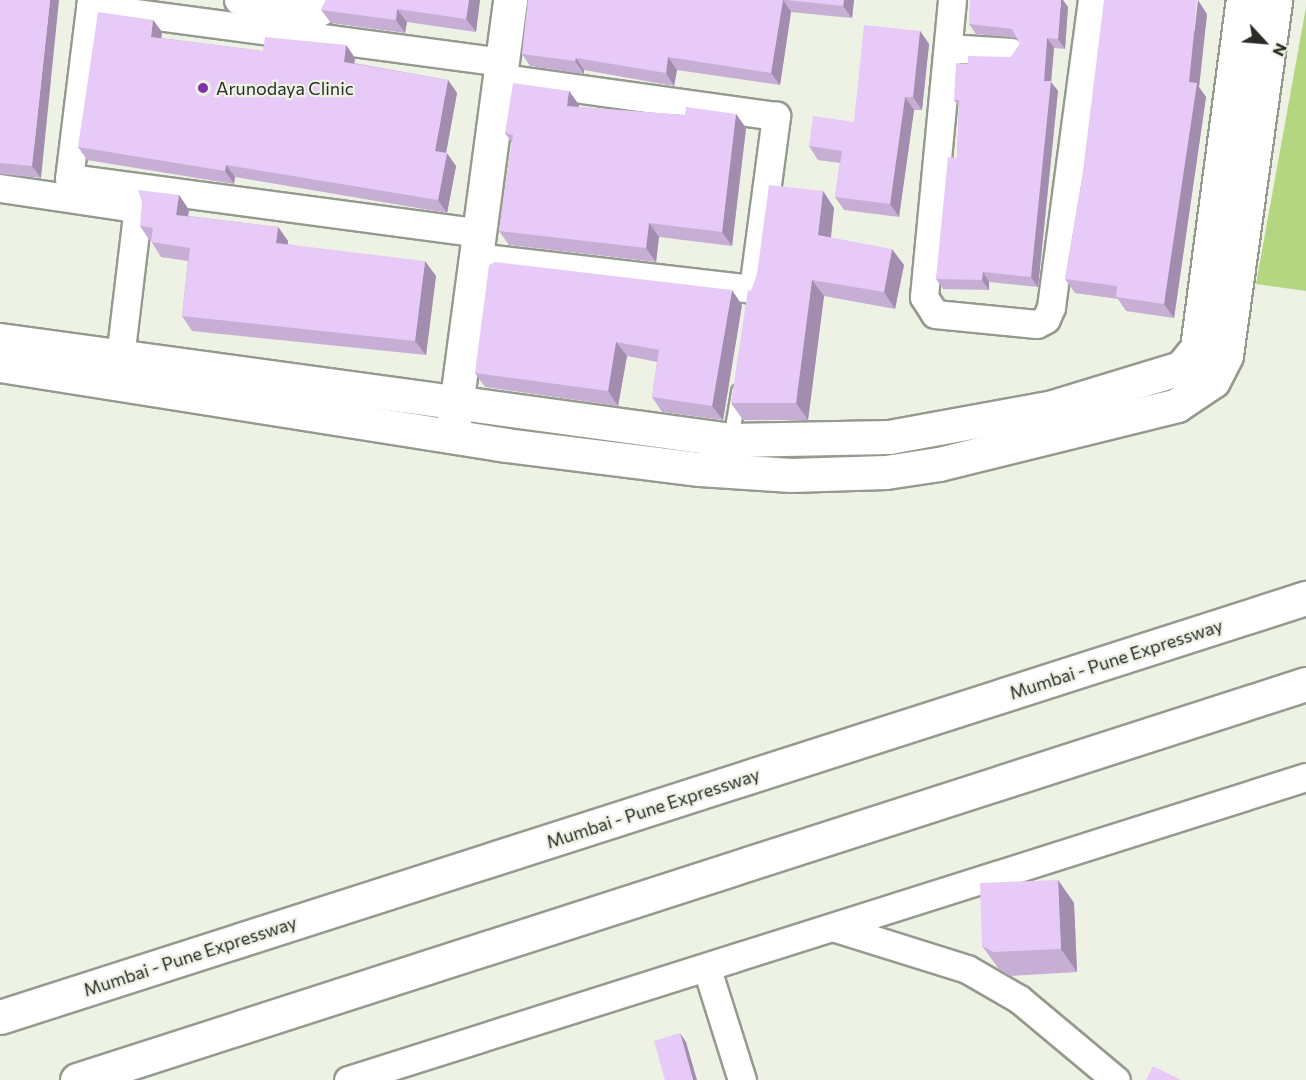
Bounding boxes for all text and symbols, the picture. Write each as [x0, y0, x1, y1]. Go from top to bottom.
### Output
north arrow [1234, 12, 1294, 72]
text: N [1269, 41, 1292, 60]
place label: Arunodaya Clinic [216, 77, 354, 99]
marker: Arunodaya Clinic [194, 79, 212, 97]
street label: Mumbai - Pune Expressway [1007, 614, 1225, 704]
street label: Mumbai - Pune Expressway [544, 763, 762, 853]
street label: Mumbai - Pune Expressway [81, 911, 299, 1001]

